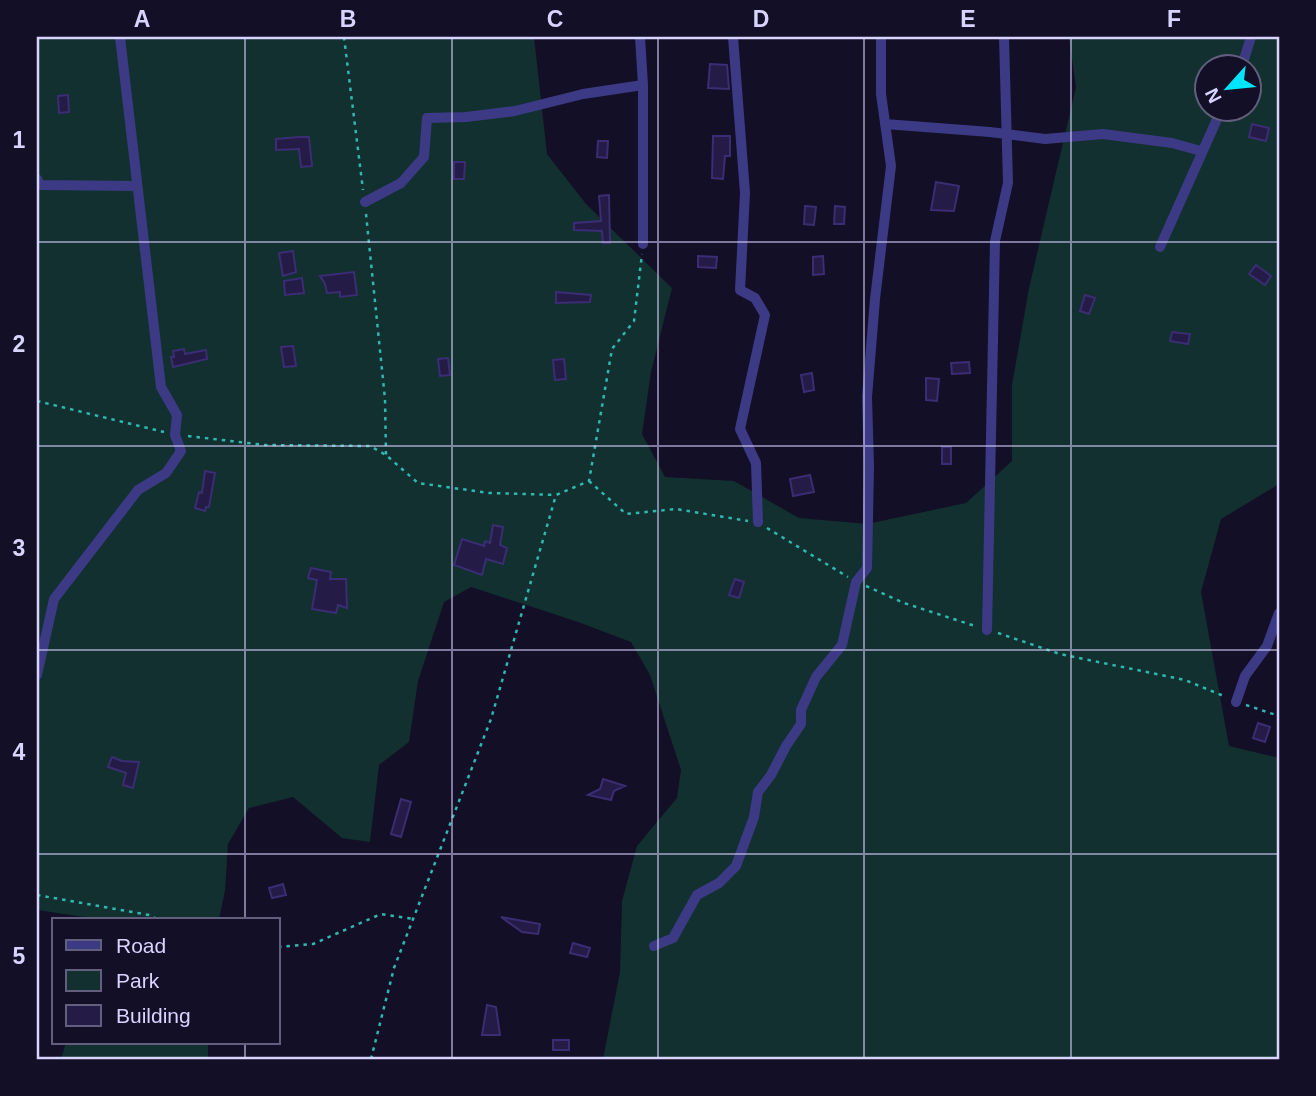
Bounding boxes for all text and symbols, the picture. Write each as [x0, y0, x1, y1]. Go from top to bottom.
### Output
text: A [134, 6, 150, 32]
text: B [340, 6, 356, 32]
text: C [547, 6, 563, 32]
text: D [753, 6, 769, 32]
text: E [960, 6, 976, 32]
text: F [1167, 6, 1181, 32]
north arrow [1194, 52, 1264, 122]
text: N [1201, 85, 1226, 106]
text: 1 [13, 127, 26, 153]
text: 2 [13, 331, 25, 357]
text: 3 [13, 535, 25, 561]
text: 4 [13, 739, 26, 765]
legend [52, 918, 280, 1044]
text: Road [116, 934, 166, 957]
text: 5 [13, 943, 26, 969]
text: Park [116, 969, 160, 992]
text: Building [116, 1004, 191, 1027]

